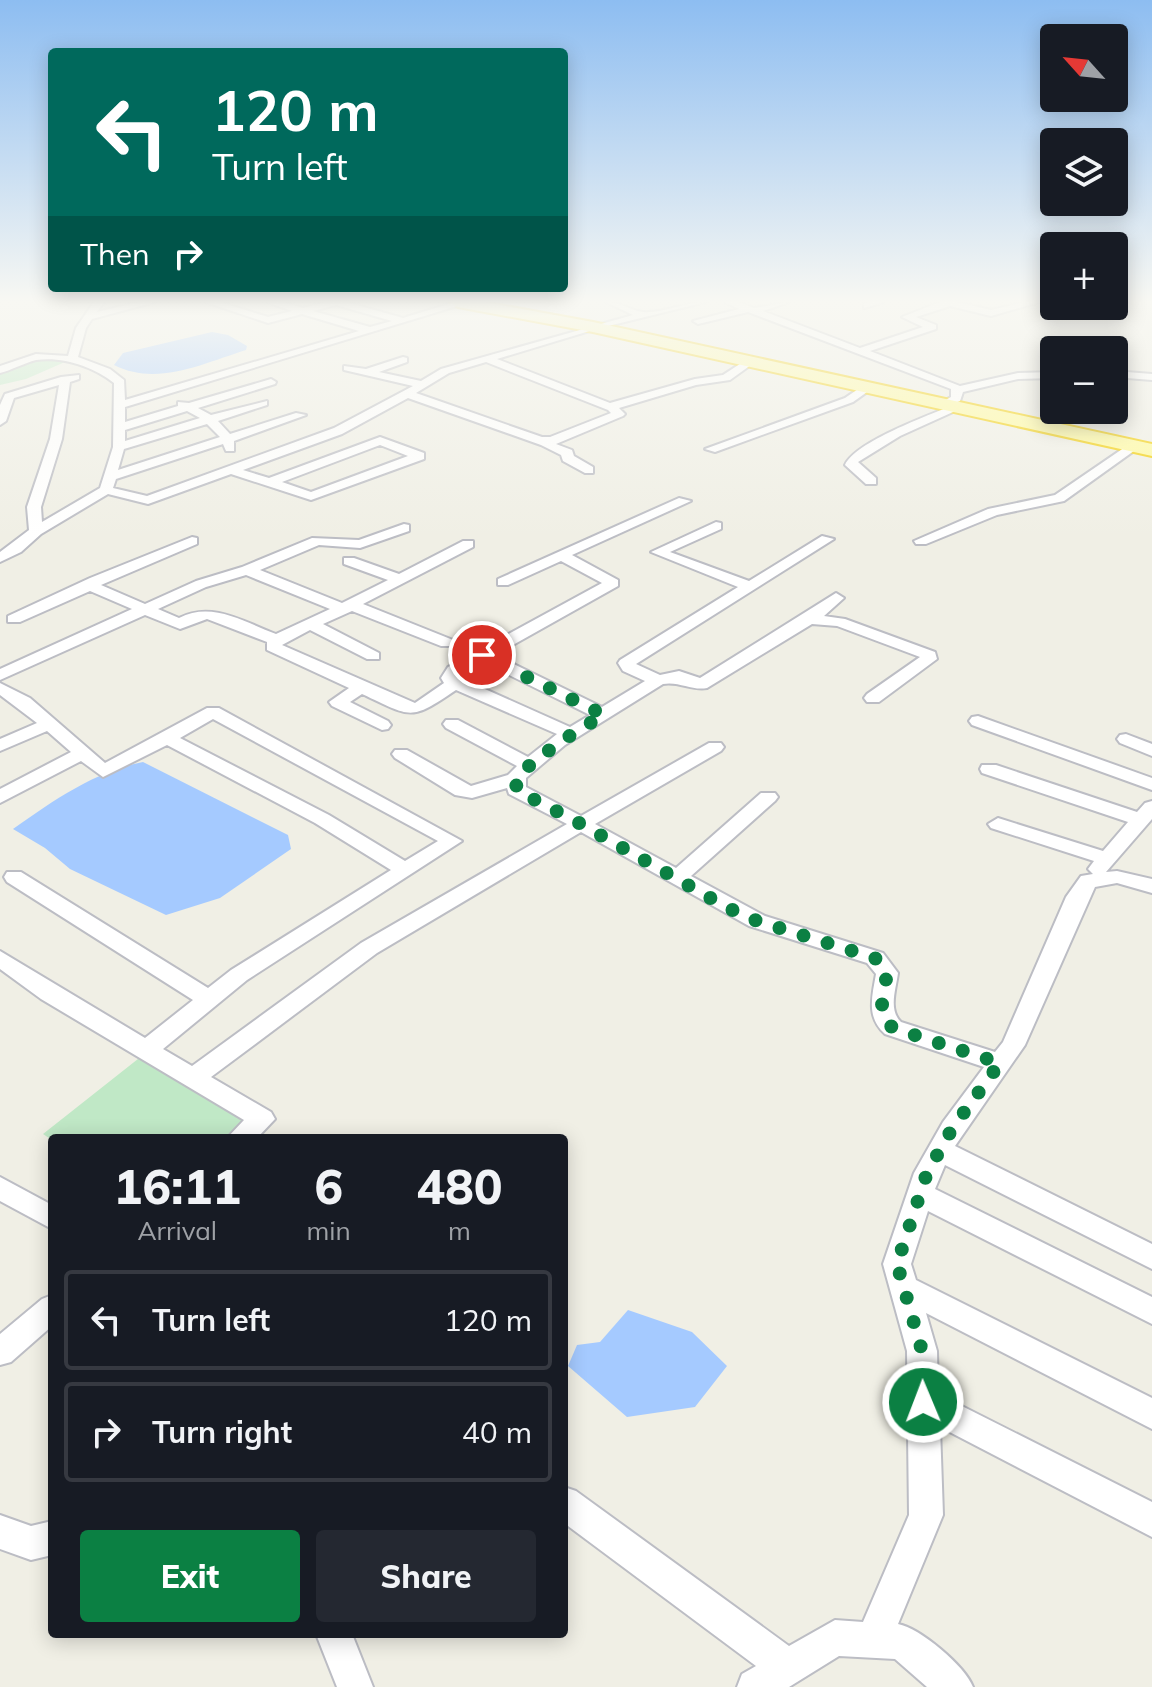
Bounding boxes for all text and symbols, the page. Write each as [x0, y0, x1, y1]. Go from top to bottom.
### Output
north arrow [1040, 24, 1128, 112]
map controls [1040, 24, 1128, 424]
text: 120 m [212, 75, 379, 145]
icon: left [80, 80, 184, 184]
button: layers [1040, 128, 1128, 216]
text: Turn left [212, 144, 348, 189]
icon: right [166, 232, 210, 276]
button: + [1040, 232, 1128, 320]
text: Then [80, 235, 150, 273]
button: − [1040, 336, 1128, 424]
pin [448, 621, 516, 689]
icon: arrive [460, 633, 504, 677]
text: 16:11 [113, 1156, 241, 1216]
text: 6 [314, 1156, 343, 1216]
text: 480 [416, 1156, 503, 1216]
text: Arrival [137, 1214, 217, 1247]
text: min [307, 1214, 351, 1247]
text: m [448, 1214, 471, 1247]
icon: left [84, 1298, 128, 1342]
text: Turn left [152, 1301, 270, 1339]
text: 120 m [444, 1301, 532, 1339]
position arrow [881, 1360, 965, 1444]
icon: right [84, 1410, 128, 1454]
text: Turn right [152, 1413, 292, 1451]
text: 40 m [462, 1413, 532, 1451]
button: Exit [80, 1530, 300, 1622]
button: Share [316, 1530, 536, 1622]

